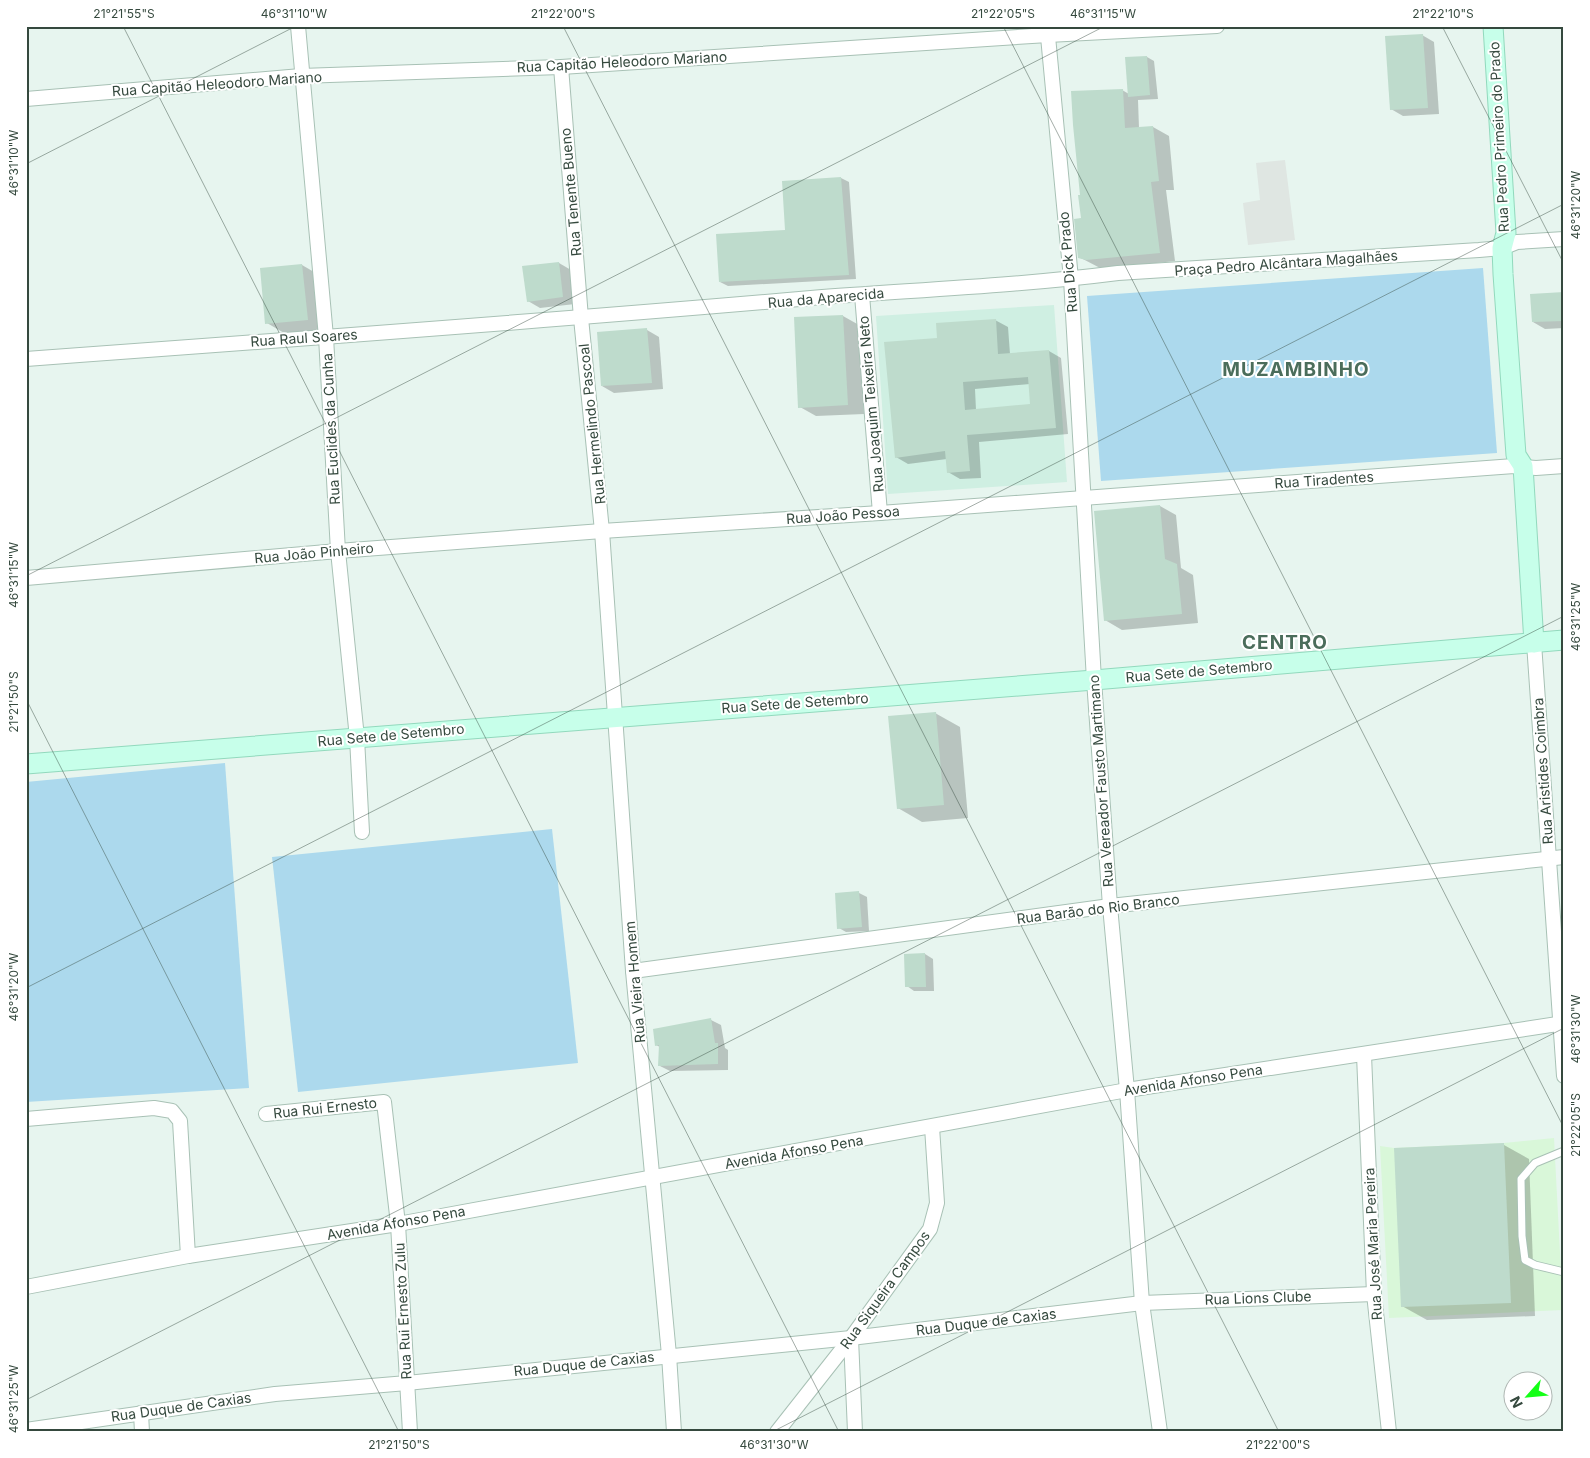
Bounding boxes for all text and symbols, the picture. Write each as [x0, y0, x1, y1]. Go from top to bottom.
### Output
text: 21°21'55"S [93, 6, 155, 21]
text: 46°31'10"W [261, 6, 327, 21]
text: 21°22'00"S [531, 6, 595, 21]
text: 21°22'05"S [971, 6, 1035, 21]
text: 46°31'15"W [1070, 6, 1136, 21]
text: 21°22'10"S [1412, 6, 1474, 21]
street label: Rua Pedro Primeiro do Prado [1485, 41, 1512, 233]
street label: Rua Capitão Heleodoro Mariano [516, 47, 728, 76]
street label: Rua Capitão Heleodoro Mariano [111, 68, 323, 99]
street label: Rua Tenente Bueno [556, 127, 585, 257]
text: 46°31'10"W [6, 130, 21, 196]
text: 46°31'20"W [1568, 170, 1583, 239]
street label: Rua Dick Prado [1055, 211, 1080, 313]
street label: Praça Pedro Alcântara Magalhães [1174, 246, 1398, 279]
street label: Rua da Aparecida [767, 284, 885, 311]
street label: Rua Joaquim Teixeira Neto [854, 315, 887, 493]
street label: Rua Raul Soares [250, 325, 358, 350]
street label: Rua Hermelindo Pascoal [575, 343, 608, 505]
street label: Rua Euclides da Cunha [318, 353, 343, 505]
district label: MUZAMBINHO [1222, 358, 1370, 381]
street label: Rua Tiradentes [1274, 468, 1374, 491]
street label: Rua João Pessoa [786, 502, 900, 527]
street label: Rua João Pinheiro [254, 539, 374, 566]
text: 46°31'15"W [6, 542, 21, 608]
text: 46°31'25"W [1568, 583, 1583, 651]
district label: CENTRO [1242, 631, 1328, 654]
street label: Rua Sete de Setembro [1125, 656, 1273, 685]
text: 21°21'50"S [6, 671, 21, 733]
street label: Rua Vereador Fausto Martimano [1085, 674, 1116, 888]
street label: Rua Sete de Setembro [721, 689, 869, 716]
street label: Rua Aristides Coimbra [1529, 697, 1556, 845]
street label: Rua Sete de Setembro [317, 720, 465, 749]
street label: Rua Barão do Rio Branco [1015, 890, 1180, 927]
street label: Rua Vieira Homem [621, 920, 648, 1044]
text: 46°31'20"W [6, 952, 21, 1021]
text: 46°31'30"W [1568, 994, 1583, 1063]
street label: Avenida Afonso Pena [1122, 1060, 1264, 1099]
text: 21°22'05"S [1568, 1093, 1583, 1157]
street label: Rua Rui Ernesto [272, 1094, 378, 1121]
street label: Avenida Afonso Pena [723, 1131, 865, 1172]
street label: Rua José Maria Pereira [1360, 1167, 1385, 1321]
street label: Avenida Afonso Pena [325, 1202, 467, 1243]
street label: Rua Siqueira Campos [836, 1227, 933, 1352]
street label: Rua Rui Ernesto Zulu [390, 1242, 415, 1380]
street label: Rua Lions Clube [1204, 1287, 1312, 1308]
street label: Rua Duque de Caxias [915, 1304, 1057, 1339]
street label: Rua Duque de Caxias [513, 1348, 655, 1379]
text: 46°31'25"W [6, 1365, 21, 1433]
north arrow [1502, 1370, 1552, 1420]
street label: Rua Duque de Caxias [110, 1388, 252, 1425]
text: N [1506, 1394, 1526, 1411]
text: 21°21'50"S [368, 1437, 430, 1452]
text: 46°31'30"W [740, 1437, 809, 1452]
text: 21°22'00"S [1246, 1437, 1310, 1452]

